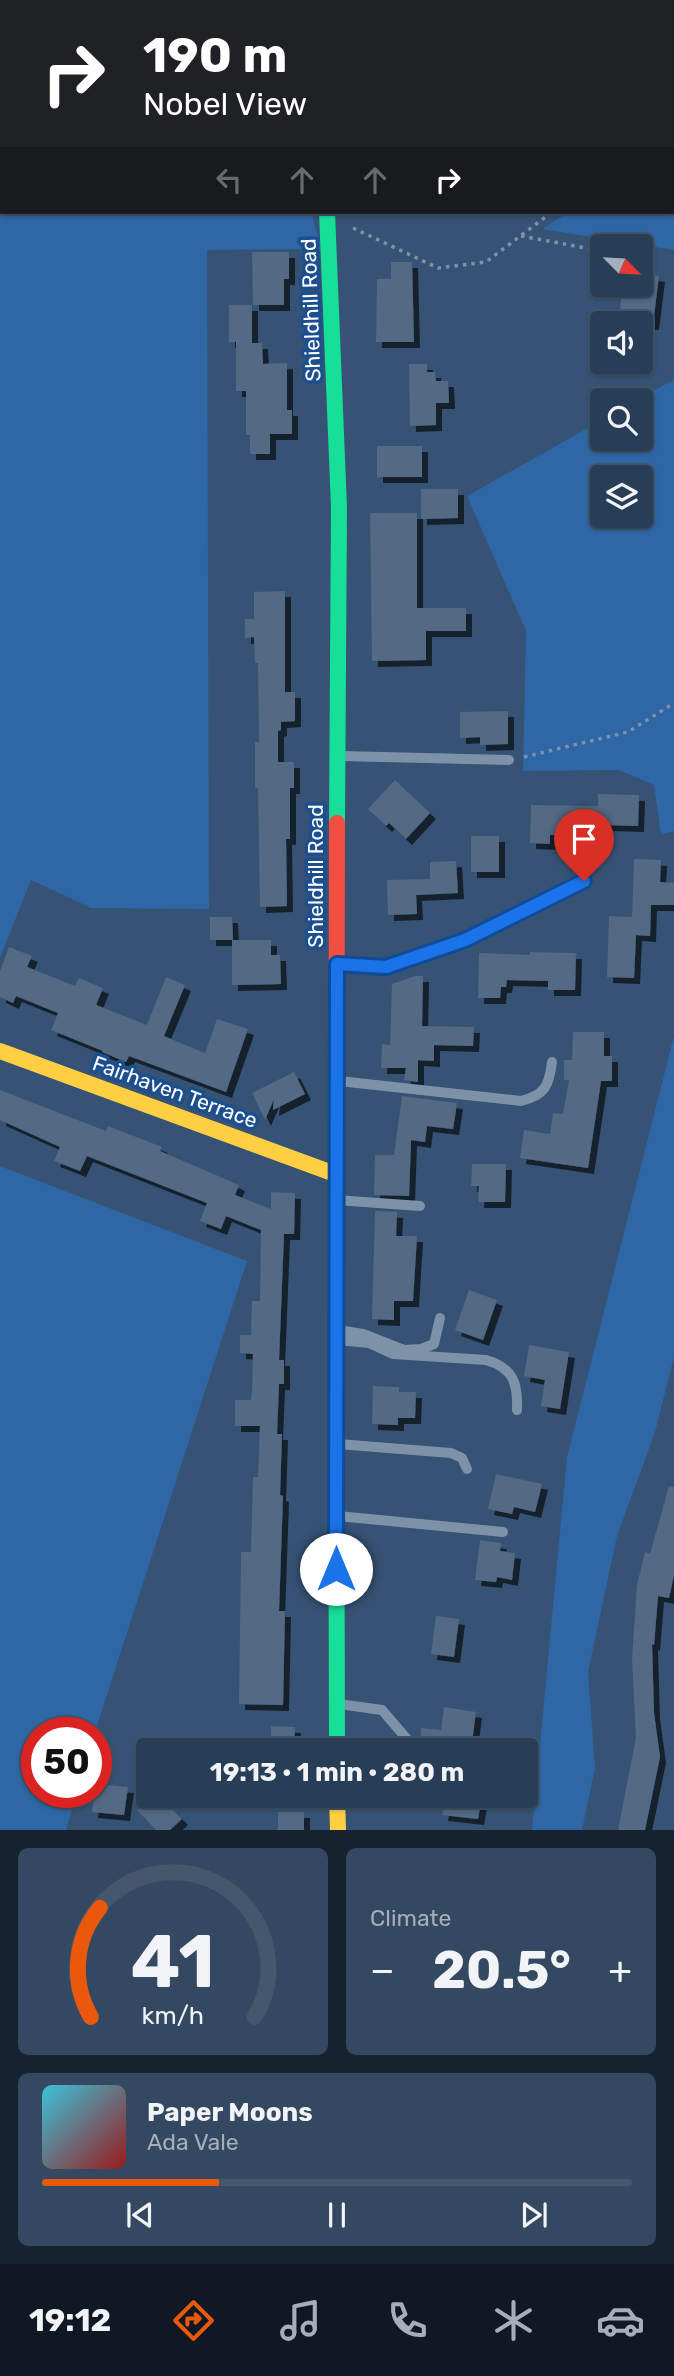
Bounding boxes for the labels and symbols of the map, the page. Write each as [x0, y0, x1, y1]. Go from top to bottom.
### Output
north arrow [590, 234, 653, 298]
street label: Shieldhill Road [296, 238, 325, 382]
street label: Shieldhill Road [303, 804, 328, 948]
pin [554, 809, 614, 881]
street label: Fairhaven Terrace [89, 1050, 261, 1133]
position arrow [299, 1532, 373, 1606]
speed limit sign: 50 [21, 1717, 112, 1808]

